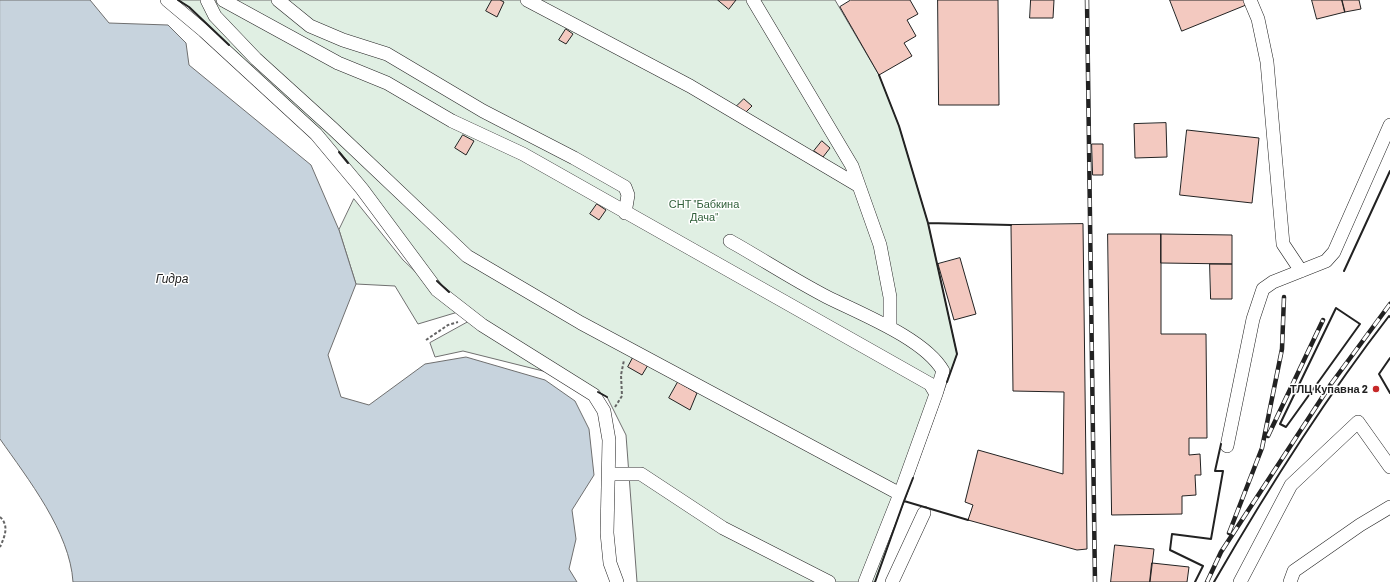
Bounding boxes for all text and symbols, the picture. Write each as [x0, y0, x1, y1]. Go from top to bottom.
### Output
park label: СНТ "Бабкина Дача" [669, 197, 739, 223]
water label: Гидра [156, 272, 188, 286]
place label: ТЛЦ Купавна 2 [1290, 382, 1368, 396]
marker: ТЛЦ Купавна 2 [1371, 384, 1381, 394]

